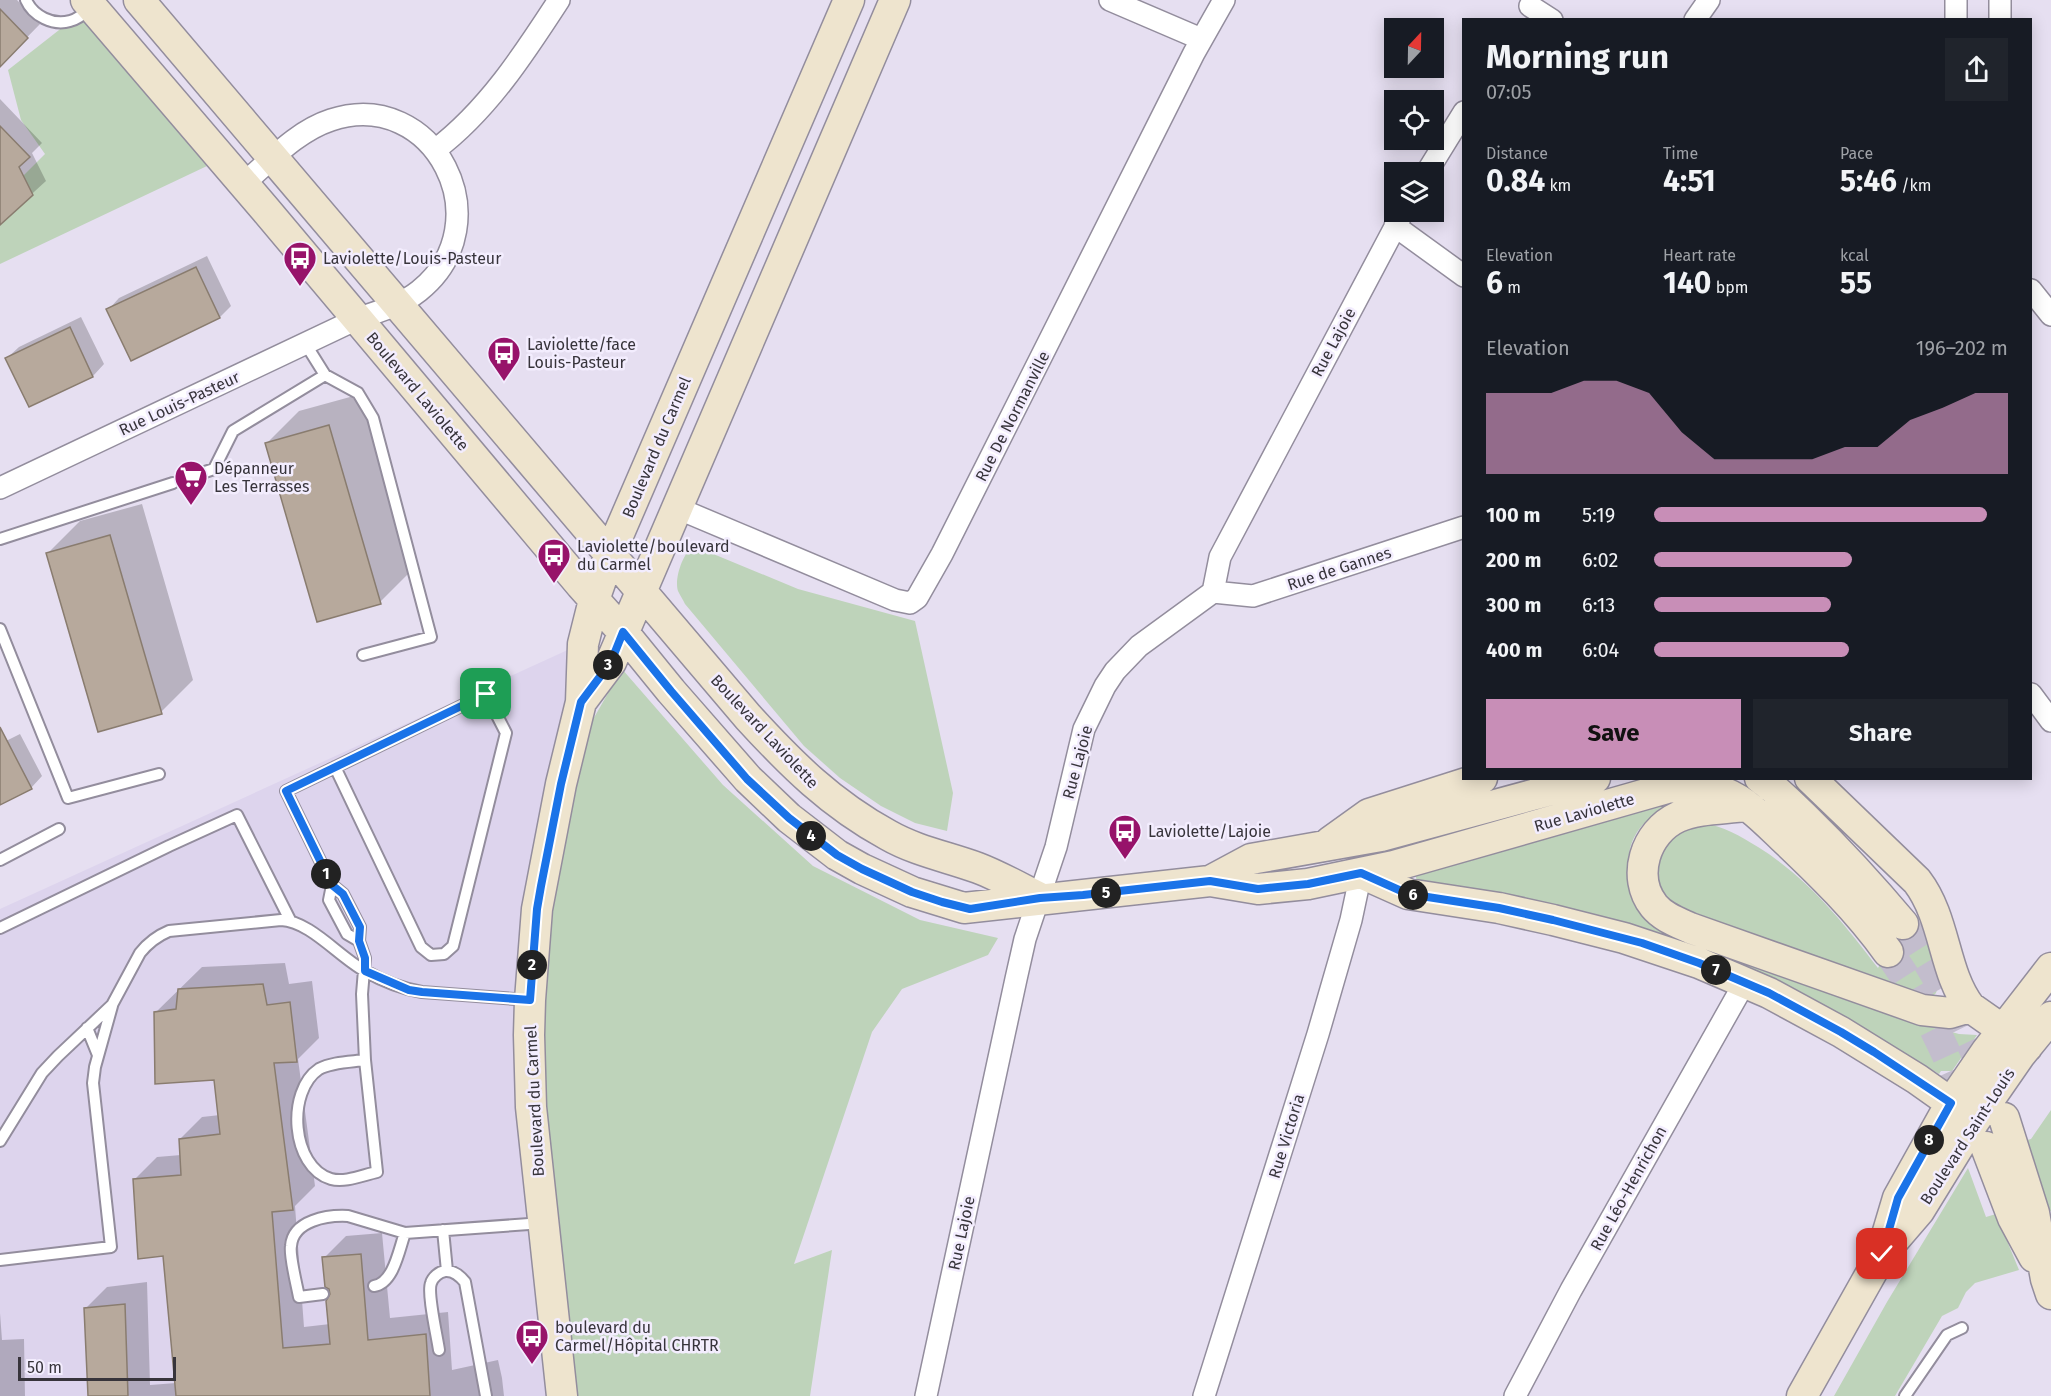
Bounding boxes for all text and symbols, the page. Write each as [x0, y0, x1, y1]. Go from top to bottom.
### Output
north arrow [1384, 18, 1444, 78]
map controls [1384, 18, 1444, 222]
text: Morning run [1486, 37, 1669, 77]
button: share [1945, 38, 2008, 101]
text: 07:05 [1486, 80, 1532, 104]
button: locate [1384, 90, 1444, 150]
text: Distance [1486, 144, 1548, 163]
text: Time [1663, 144, 1698, 163]
text: Pace [1840, 144, 1873, 163]
button: layers [1384, 162, 1444, 222]
text: 0.84 [1486, 163, 1545, 199]
text: 4:51 [1663, 163, 1716, 199]
text: 5:46 [1840, 163, 1897, 199]
text: km [1545, 176, 1571, 195]
text: /km [1897, 176, 1931, 195]
bus stop icon: Laviolette/Louis-Pasteur [282, 240, 318, 287]
text: Elevation [1486, 246, 1553, 265]
text: Heart rate [1663, 246, 1736, 265]
text: kcal [1840, 246, 1869, 265]
place label: Laviolette/Louis-Pasteur [323, 249, 502, 268]
text: 6 [1486, 265, 1503, 301]
text: 140 [1663, 265, 1711, 301]
text: 55 [1840, 265, 1872, 301]
text: m [1503, 278, 1521, 297]
text: bpm [1711, 278, 1748, 297]
street label: Rue Lajoie [1307, 304, 1360, 380]
street label: Boulevard Laviolette [363, 328, 473, 454]
bus stop icon: Laviolette/face Louis-Pasteur [486, 335, 522, 382]
place label: Laviolette/face Louis-Pasteur [527, 335, 636, 372]
text: Elevation [1486, 336, 1570, 360]
text: 196–202 m [1916, 336, 2008, 360]
street label: Rue De Normanville [971, 348, 1054, 485]
street label: Rue Louis-Pasteur [116, 367, 243, 440]
street label: Boulevard du Carmel [618, 374, 695, 521]
supermarket icon: Dépanneur Les Terrasses [173, 459, 209, 506]
place label: Dépanneur Les Terrasses [214, 459, 309, 496]
text: 100 m [1486, 503, 1540, 527]
text: 5:19 [1582, 503, 1615, 527]
bus stop icon: Laviolette/boulevard du Carmel [536, 537, 572, 584]
place label: Laviolette/boulevard du Carmel [577, 537, 730, 574]
street label: Rue de Gannes [1285, 543, 1394, 594]
text: 200 m [1486, 548, 1541, 572]
text: 6:02 [1582, 548, 1618, 572]
text: 300 m [1486, 593, 1541, 617]
text: 6:13 [1582, 593, 1615, 617]
text: 400 m [1486, 638, 1542, 662]
text: 6:04 [1582, 638, 1619, 662]
pin: 3 [593, 650, 623, 680]
text: 3 [604, 655, 612, 674]
pin [460, 668, 511, 719]
street label: Boulevard Laviolette [707, 670, 822, 792]
icon: arrive [469, 677, 502, 710]
button: Save [1486, 699, 1741, 768]
button: Share [1753, 699, 2008, 768]
street label: Rue Lajoie [1059, 723, 1096, 801]
street label: Rue Laviolette [1532, 789, 1636, 836]
bus stop icon: Laviolette/Lajoie [1107, 813, 1143, 860]
pin: 4 [796, 821, 826, 851]
place label: Laviolette/Lajoie [1148, 822, 1271, 841]
text: 4 [806, 826, 816, 845]
pin: 1 [311, 859, 341, 889]
text: 1 [322, 864, 330, 883]
pin: 5 [1091, 878, 1121, 908]
pin: 6 [1398, 880, 1428, 910]
text: 5 [1102, 883, 1110, 902]
text: 6 [1408, 885, 1418, 904]
pin: 2 [517, 950, 547, 980]
text: 2 [528, 955, 536, 974]
pin: 7 [1701, 955, 1731, 985]
text: 7 [1712, 960, 1720, 979]
street label: Boulevard du Carmel [521, 1025, 548, 1177]
street label: Boulevard Saint-Louis [1916, 1065, 2019, 1208]
street label: Rue Victoria [1265, 1092, 1308, 1181]
street label: Rue Léo-Henrichon [1586, 1123, 1671, 1254]
pin: 8 [1914, 1125, 1944, 1155]
text: 8 [1924, 1130, 1934, 1149]
street label: Rue Lajoie [944, 1194, 979, 1272]
pin [1856, 1228, 1907, 1279]
icon: check [1865, 1237, 1898, 1270]
bus stop icon: boulevard du Carmel/Hôpital CHRTR [514, 1318, 550, 1365]
place label: boulevard du Carmel/Hôpital CHRTR [555, 1318, 719, 1355]
scale bar [18, 1354, 176, 1382]
text: 50 m [27, 1358, 62, 1377]

